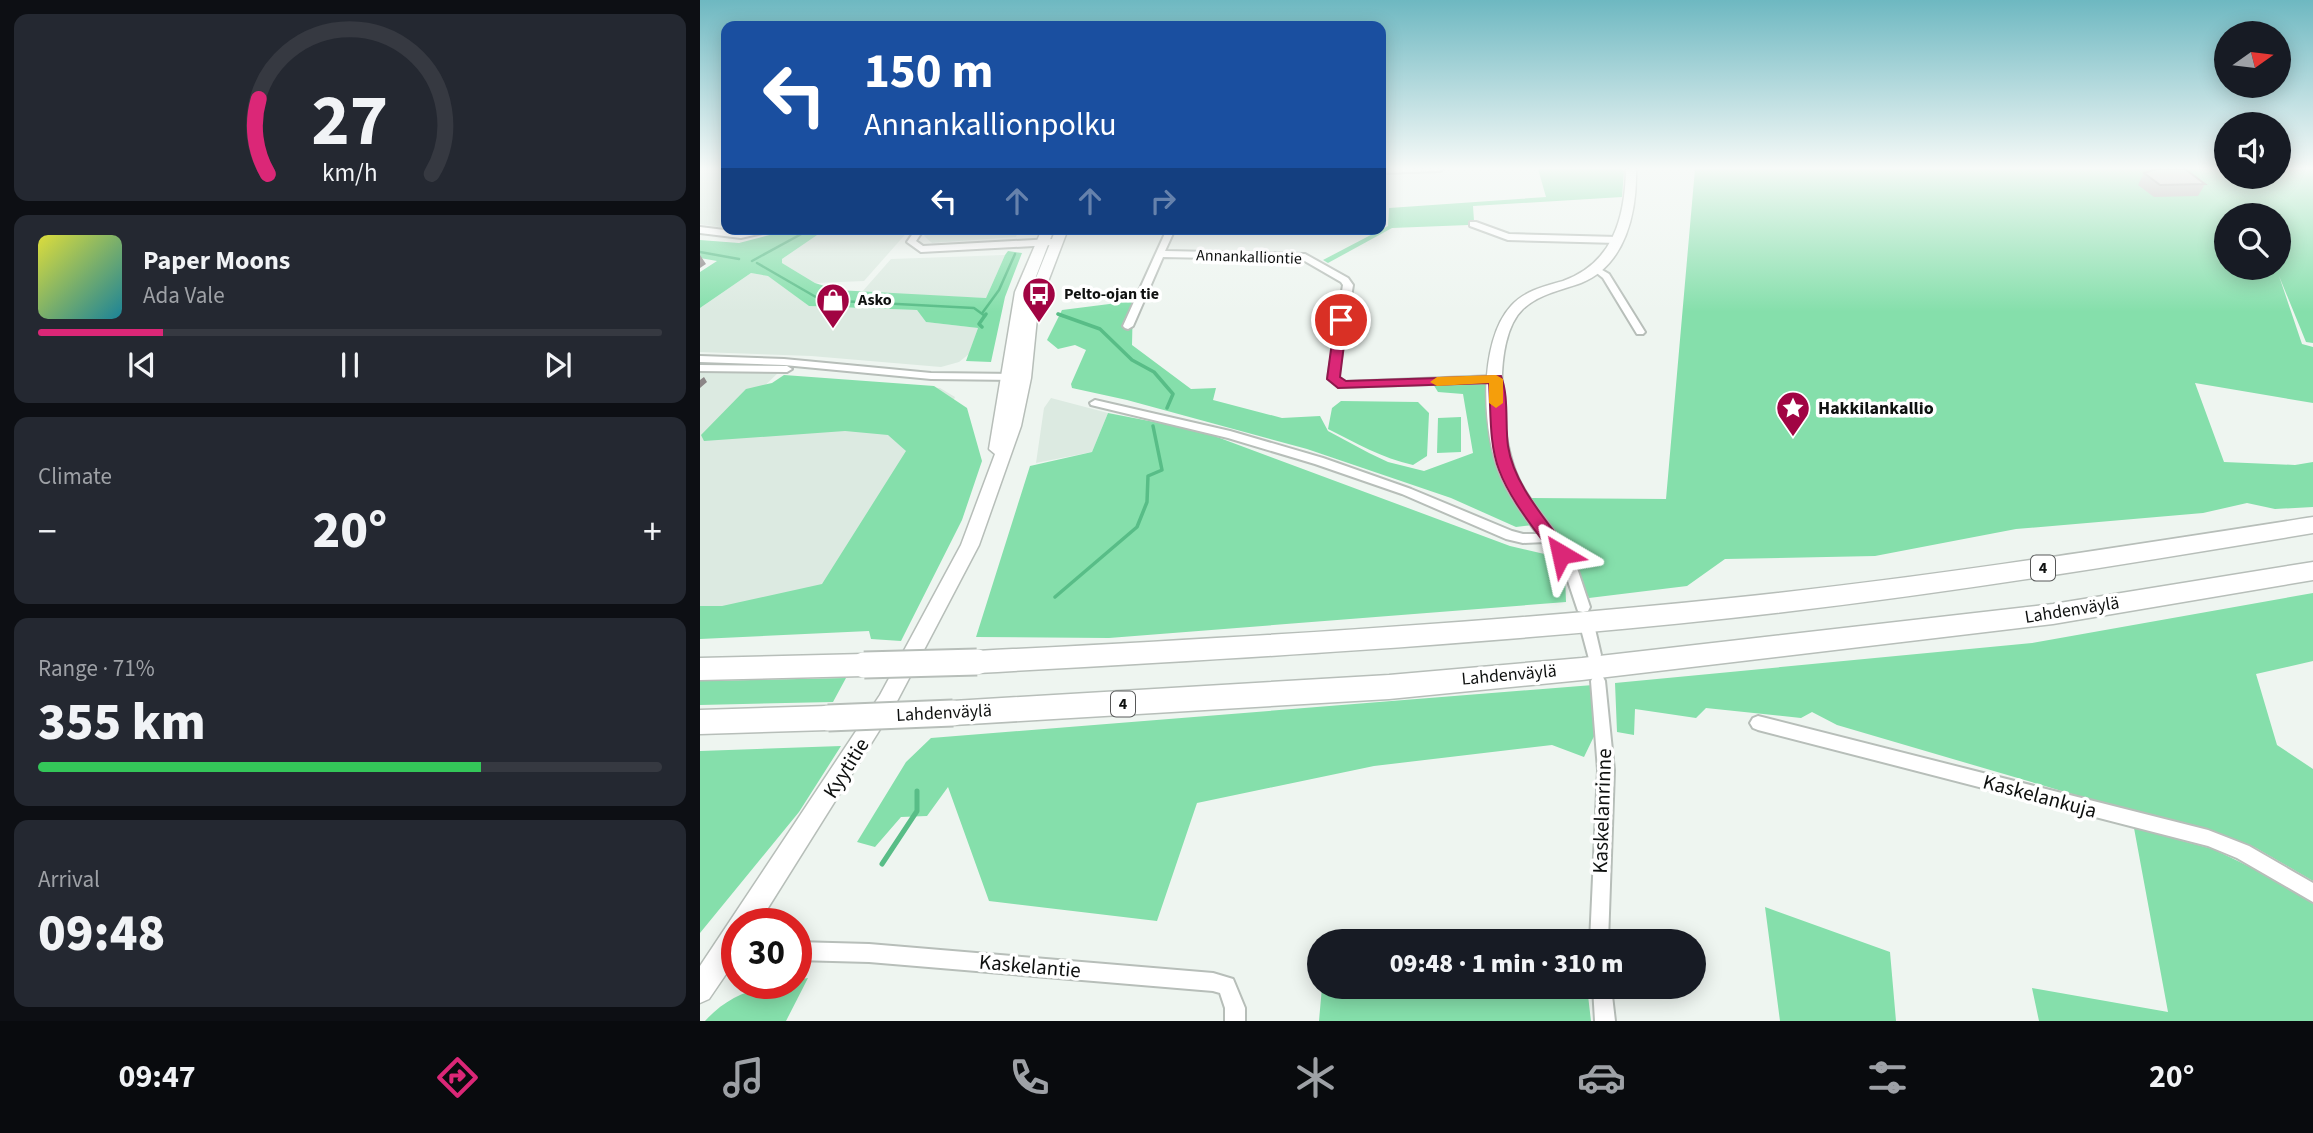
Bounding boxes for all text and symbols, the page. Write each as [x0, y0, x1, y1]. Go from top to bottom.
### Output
north arrow [2214, 21, 2291, 98]
map controls [2214, 21, 2291, 280]
text: 150 m [864, 37, 993, 107]
icon: left [749, 49, 840, 140]
text: 27 [312, 69, 388, 173]
text: Annankallionpolku [864, 102, 1117, 148]
button: sound [2214, 112, 2291, 189]
text: km/h [322, 155, 378, 191]
icon: left [925, 182, 963, 220]
icon: ahead [998, 182, 1036, 220]
icon: ahead [1071, 182, 1109, 220]
icon: right [1144, 182, 1182, 220]
button: search [2214, 203, 2291, 280]
text: Paper Moons [143, 242, 290, 279]
street label: Annankalliontie [1196, 244, 1302, 270]
bus stop icon: Pelto-ojan tie [1020, 275, 1058, 324]
text: Ada Vale [143, 279, 225, 312]
shop icon: Asko [814, 281, 852, 330]
place label: Pelto-ojan tie [1064, 283, 1159, 305]
place label: Asko [857, 289, 892, 311]
pin [1311, 290, 1371, 350]
icon: arrive [1322, 301, 1360, 339]
icon: previous [123, 346, 161, 384]
icon: pause [331, 346, 369, 384]
icon: next [539, 346, 577, 384]
place icon: Hakkilankallio [1774, 389, 1812, 438]
place label: Hakkilankallio [1818, 396, 1934, 421]
text: Climate [38, 460, 112, 493]
text: 20° [313, 494, 387, 568]
text: − [38, 505, 57, 559]
text: + [643, 505, 662, 559]
position arrow [1524, 517, 1598, 591]
road number: 4 [2031, 555, 2055, 580]
street label: Lahdenväylä [2023, 590, 2121, 630]
text: Range · 71% [38, 652, 155, 685]
street label: Lahdenväylä [1460, 658, 1558, 692]
text: 355 km [38, 686, 206, 760]
road number: 4 [1111, 692, 1135, 716]
street label: Lahdenväylä [896, 698, 992, 728]
street label: Kyytitie [816, 732, 876, 804]
street label: Kaskelanrinne [1585, 748, 1619, 874]
street label: Kaskelankuja [1980, 766, 2100, 826]
text: Arrival [38, 863, 100, 896]
text: 09:48 [38, 897, 165, 971]
speed limit sign: 30 [721, 908, 812, 999]
text: 09:48 · 1 min · 310 m [1390, 945, 1623, 982]
street label: Kaskelantie [978, 947, 1082, 985]
icon: directions [433, 1053, 482, 1102]
icon: music [719, 1053, 768, 1102]
icon: phone [1005, 1053, 1054, 1102]
icon: climate [1291, 1053, 1340, 1102]
icon: car [1577, 1053, 1626, 1102]
icon: filters [1863, 1053, 1912, 1102]
text: 09:47 [119, 1054, 196, 1100]
text: 20° [2149, 1054, 2194, 1100]

